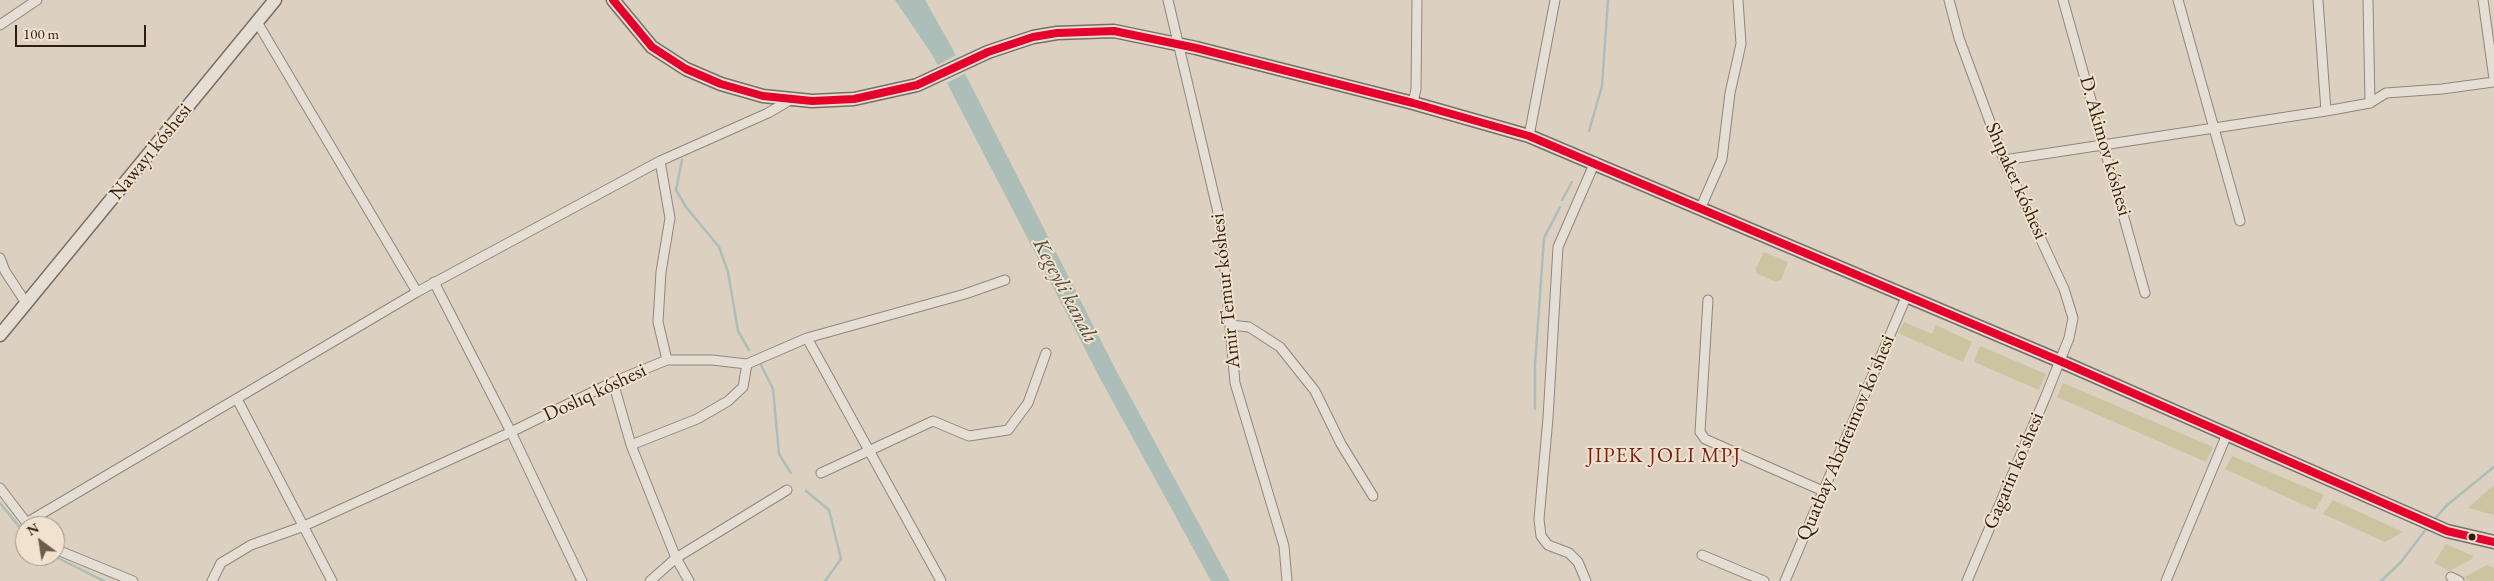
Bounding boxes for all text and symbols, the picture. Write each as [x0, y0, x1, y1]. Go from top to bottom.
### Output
scale bar [18, 15, 149, 47]
text: 100 m [23, 24, 59, 43]
street label: D. Akimov kóshesi [2074, 73, 2136, 219]
street label: Nawayı kóshesi [105, 99, 197, 205]
street label: Shıpaker kóshesi [1980, 119, 2052, 243]
street label: Amir Temur kóshesi [1206, 212, 1246, 370]
water label: Kegeyli kanalı [1027, 234, 1103, 348]
street label: Quatbay Abdreimov ko'shesi [1792, 331, 1900, 545]
street label: Doslıq kóshesi [540, 359, 650, 427]
street label: Gagarin ko'shesi [1979, 409, 2049, 533]
district label: JIPEK JOLI MPJ [1585, 443, 1743, 469]
north arrow [15, 516, 65, 566]
text: N [23, 518, 42, 540]
unlabelled marker [2467, 532, 2477, 542]

